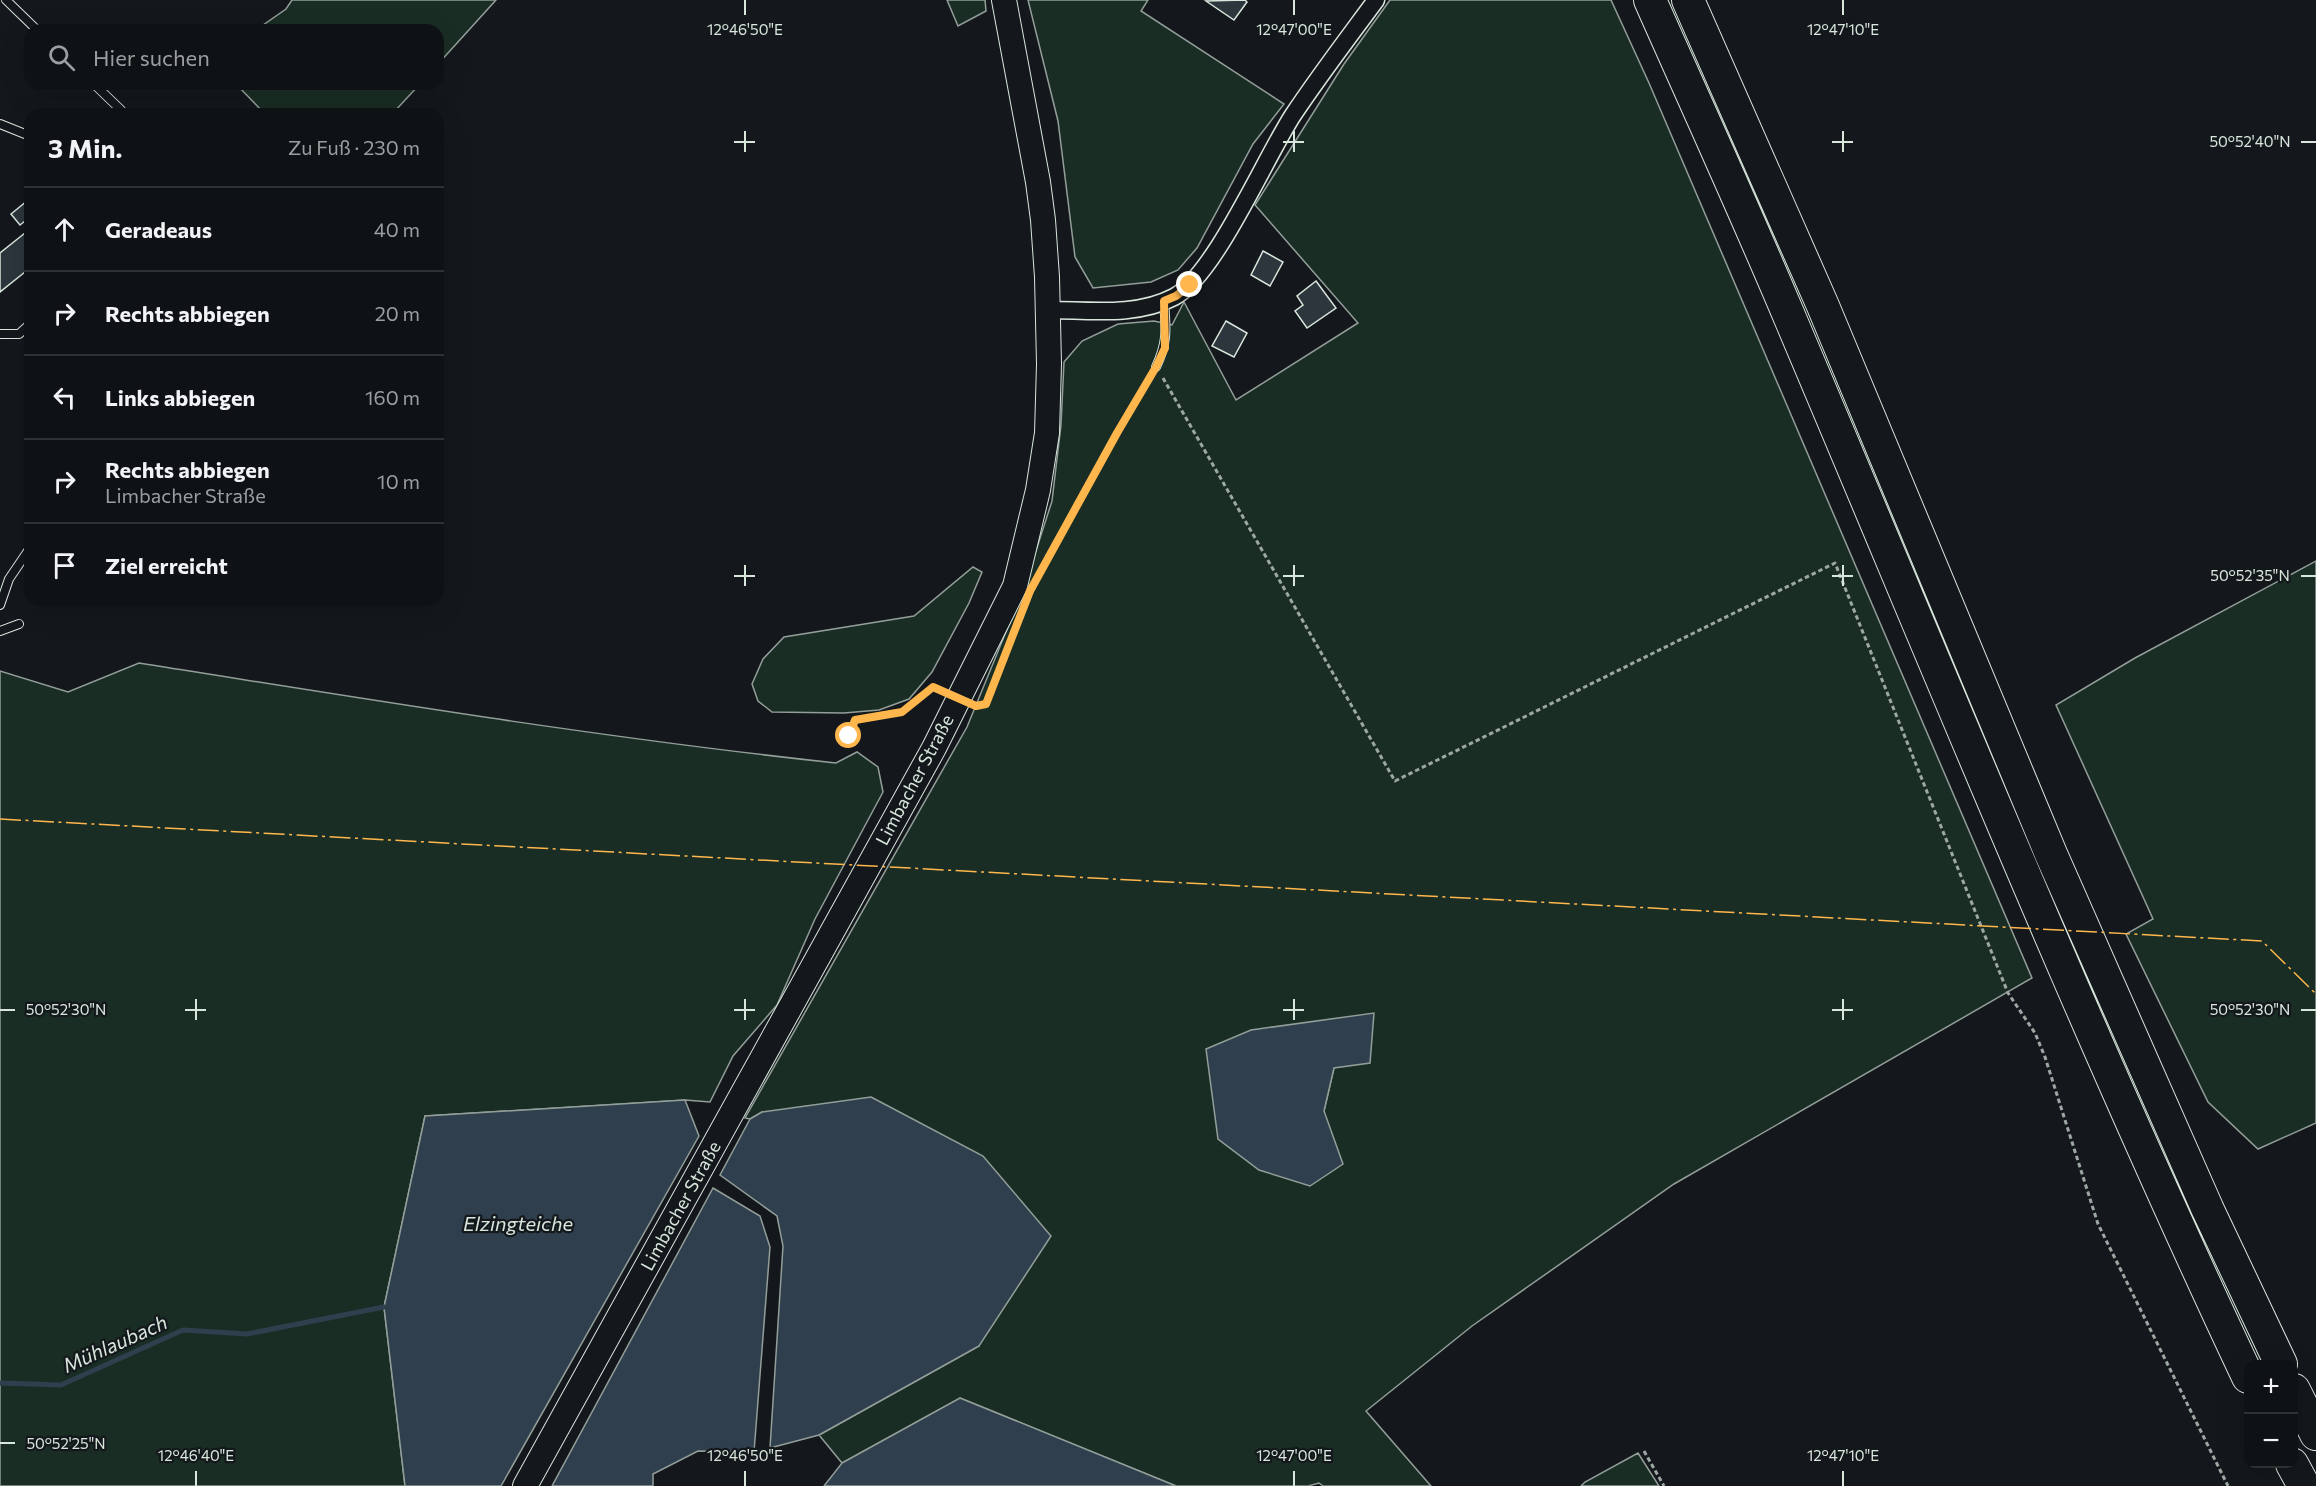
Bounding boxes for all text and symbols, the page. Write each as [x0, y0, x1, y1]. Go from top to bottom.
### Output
text: 12°46'50"E [707, 20, 783, 38]
text: 12°47'00"E [1256, 20, 1332, 38]
text: 12°47'10"E [1807, 20, 1879, 38]
search box [24, 24, 444, 90]
icon: search [45, 41, 78, 74]
text: Hier suchen [93, 44, 210, 71]
text: 3 Min. [48, 132, 122, 163]
text: 50°52'40"N [2209, 132, 2291, 150]
text: Zu Fuß · 230 m [288, 135, 420, 159]
icon: ahead [48, 213, 81, 246]
text: Geradeaus [105, 216, 212, 243]
text: 40 m [374, 217, 420, 241]
route end [1176, 271, 1202, 297]
icon: right [48, 297, 81, 330]
text: Rechts abbiegen [105, 300, 270, 327]
text: 20 m [375, 301, 420, 325]
icon: left [48, 381, 81, 414]
text: Links abbiegen [105, 384, 255, 411]
text: 160 m [365, 385, 420, 409]
text: Rechts abbiegen [105, 456, 270, 483]
icon: right [48, 465, 81, 498]
text: 10 m [377, 469, 420, 493]
text: Limbacher Straße [105, 483, 266, 507]
icon: arrive [48, 549, 81, 582]
text: Ziel erreicht [105, 552, 228, 579]
text: 50°52'35"N [2210, 566, 2290, 584]
street label: Limbacher Straße [870, 711, 958, 849]
route start [835, 722, 861, 748]
text: 50°52'30"N [26, 1000, 106, 1018]
text: 50°52'30"N [2210, 1000, 2290, 1018]
street label: Limbacher Straße [635, 1137, 725, 1274]
water label: Elzingteiche [463, 1211, 573, 1235]
water label: Mühlaubach [59, 1309, 171, 1377]
map controls [2244, 1360, 2298, 1468]
button: + [2244, 1360, 2298, 1414]
button: − [2244, 1414, 2298, 1468]
text: 50°52'25"N [26, 1434, 106, 1452]
text: 12°46'40"E [158, 1446, 234, 1464]
text: 12°46'50"E [707, 1446, 783, 1464]
text: 12°47'00"E [1256, 1446, 1332, 1464]
text: 12°47'10"E [1807, 1446, 1879, 1464]

